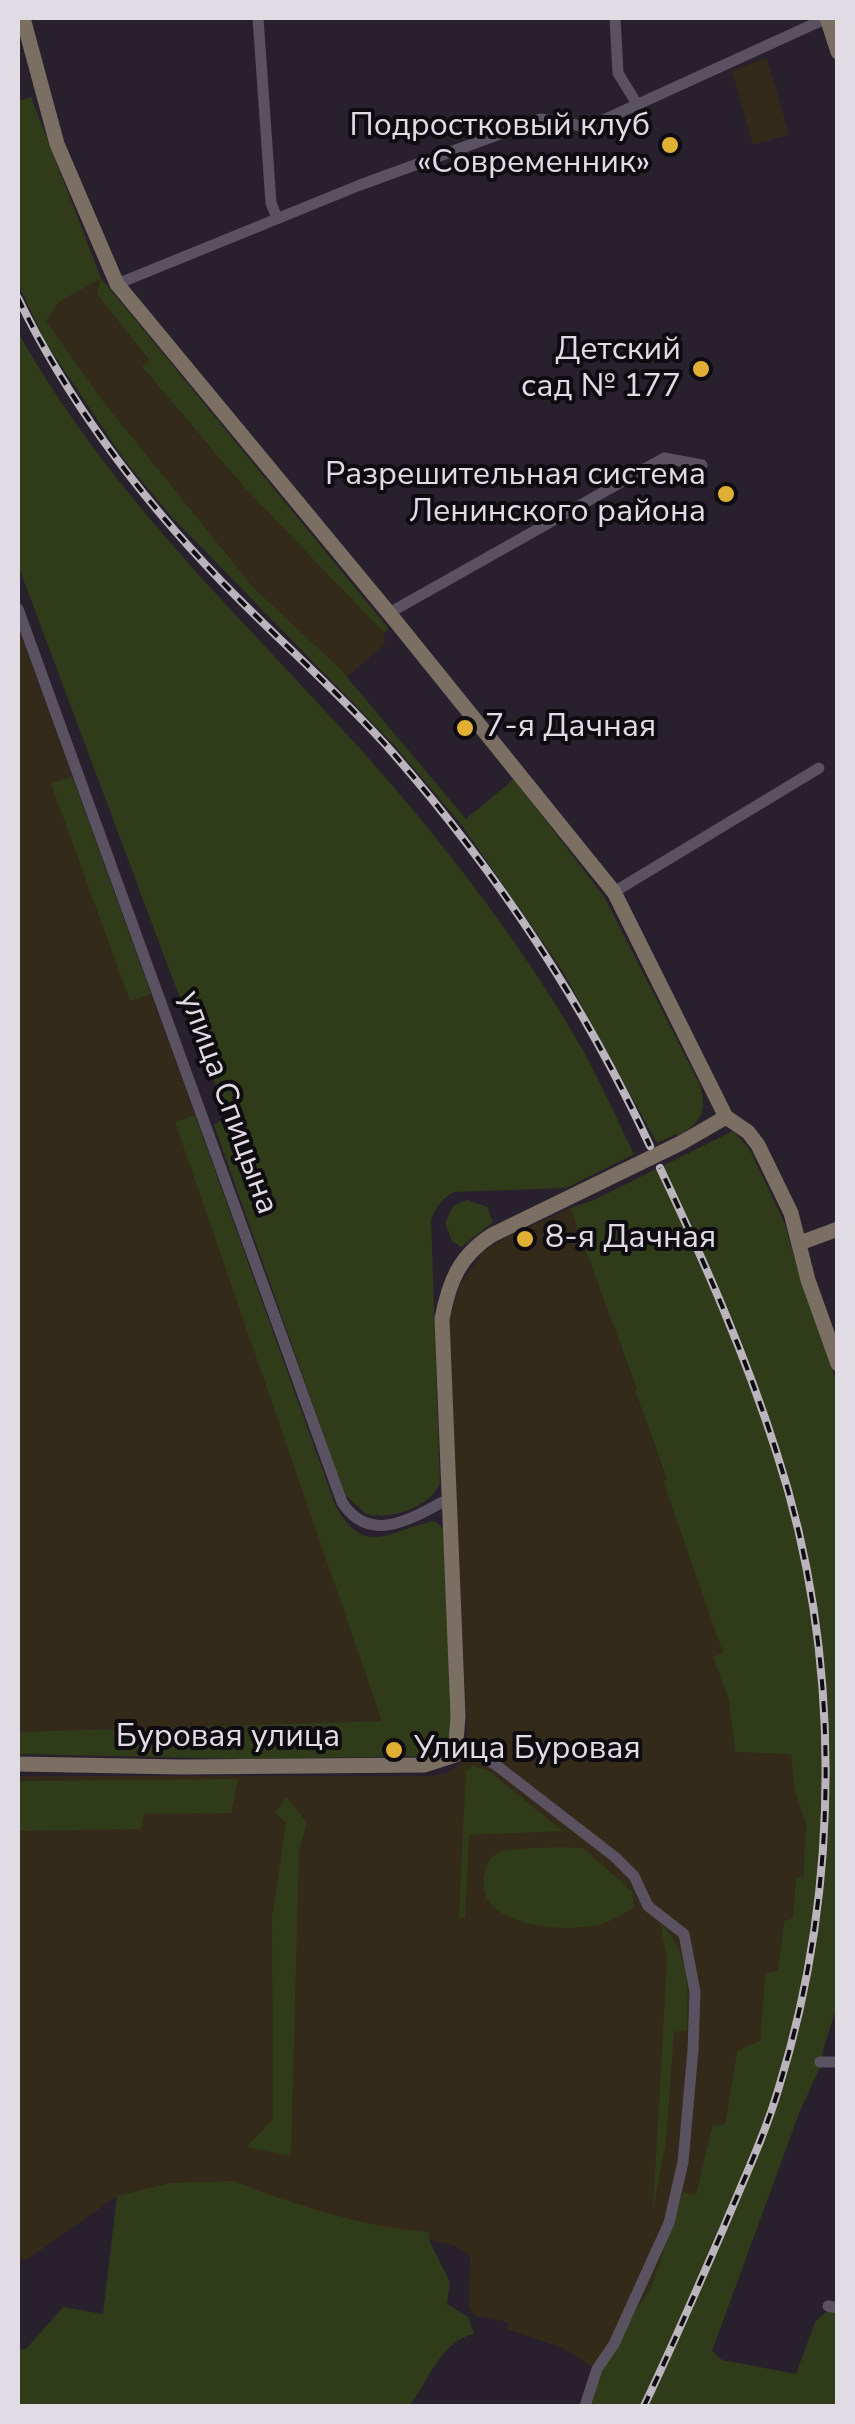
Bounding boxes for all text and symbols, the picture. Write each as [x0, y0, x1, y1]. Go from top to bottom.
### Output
place label: Подростковый клуб «Современник» [350, 108, 650, 183]
marker: Подростковый клуб «Современник» [659, 134, 681, 156]
place label: Детский сад № 177 [521, 332, 681, 407]
marker: Детский сад № 177 [690, 358, 712, 380]
place label: Разрешительная система Ленинского района [325, 457, 706, 532]
marker: Разрешительная система Ленинского района [715, 483, 737, 505]
place label: 7-я Дачная [485, 709, 656, 747]
marker: 7-я Дачная [454, 717, 476, 739]
street label: улица Спицына [169, 986, 285, 1220]
place label: 8-я Дачная [545, 1220, 716, 1258]
marker: 8-я Дачная [514, 1228, 536, 1250]
street label: Буровая улица [116, 1719, 340, 1757]
place label: Улица Буровая [414, 1731, 641, 1769]
marker: Улица Буровая [383, 1739, 405, 1761]

